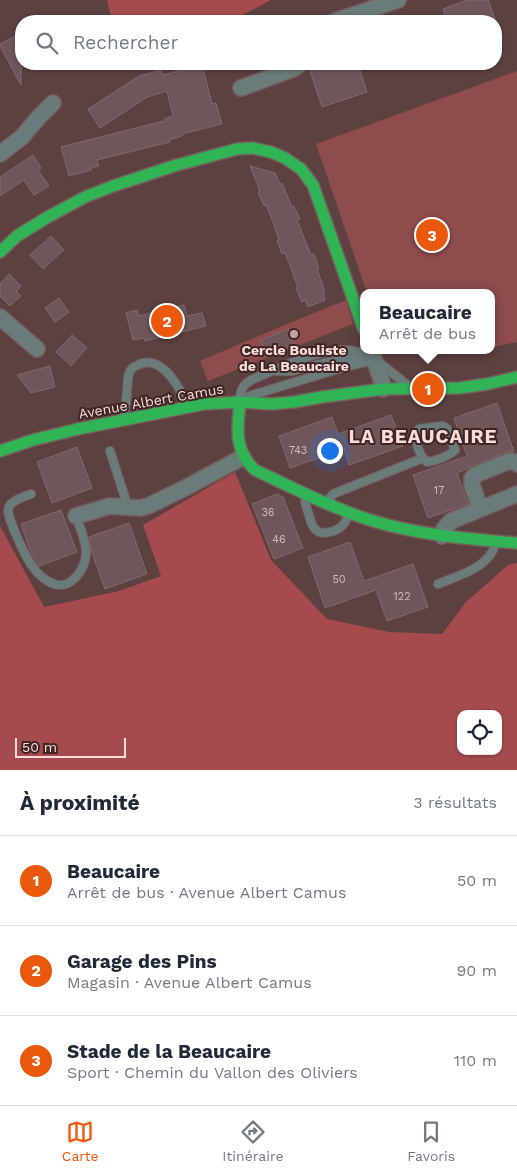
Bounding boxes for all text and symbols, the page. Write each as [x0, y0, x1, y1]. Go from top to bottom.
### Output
search box [15, 15, 502, 70]
icon: search [33, 29, 61, 57]
text: Rechercher [73, 31, 178, 54]
pin: 3 [416, 216, 448, 254]
popup [360, 289, 495, 354]
text: Beaucaire [379, 301, 472, 324]
pin: 2 [151, 302, 183, 340]
text: Arrêt de bus [379, 324, 476, 343]
marker: Cercle Bouliste de La Beaucaire [288, 328, 300, 340]
place label: Cercle Bouliste de La Beaucaire [239, 342, 349, 374]
pin: 1 [412, 370, 444, 408]
street label: Avenue Albert Camus [77, 380, 225, 422]
district label: LA BEAUCAIRE [348, 425, 498, 448]
your location [317, 438, 343, 464]
house number: 743 [289, 444, 307, 457]
house number: 17 [434, 484, 444, 497]
house number: 36 [261, 506, 275, 519]
house number: 46 [272, 533, 286, 546]
house number: 50 [332, 573, 346, 586]
house number: 122 [393, 590, 411, 603]
map controls [457, 710, 502, 755]
button: locate [457, 710, 502, 755]
scale bar [15, 735, 126, 758]
text: 50 m [22, 739, 57, 755]
text: À proximité [20, 790, 140, 815]
text: 3 résultats [413, 793, 497, 812]
text: Beaucaire [67, 860, 160, 883]
text: 1 [33, 871, 39, 890]
text: 50 m [457, 871, 497, 890]
text: Arrêt de bus · Avenue Albert Camus [67, 883, 346, 902]
text: Garage des Pins [67, 950, 217, 973]
text: 2 [31, 961, 41, 980]
text: 90 m [456, 961, 497, 980]
text: Magasin · Avenue Albert Camus [67, 973, 312, 992]
text: Stade de la Beaucaire [67, 1040, 271, 1063]
text: 3 [31, 1051, 41, 1070]
text: 110 m [454, 1051, 497, 1070]
text: Sport · Chemin du Vallon des Oliviers [67, 1063, 358, 1082]
tab: Carte [62, 1118, 99, 1164]
tab: Itinéraire [222, 1118, 283, 1164]
tab: Favoris [407, 1118, 455, 1164]

